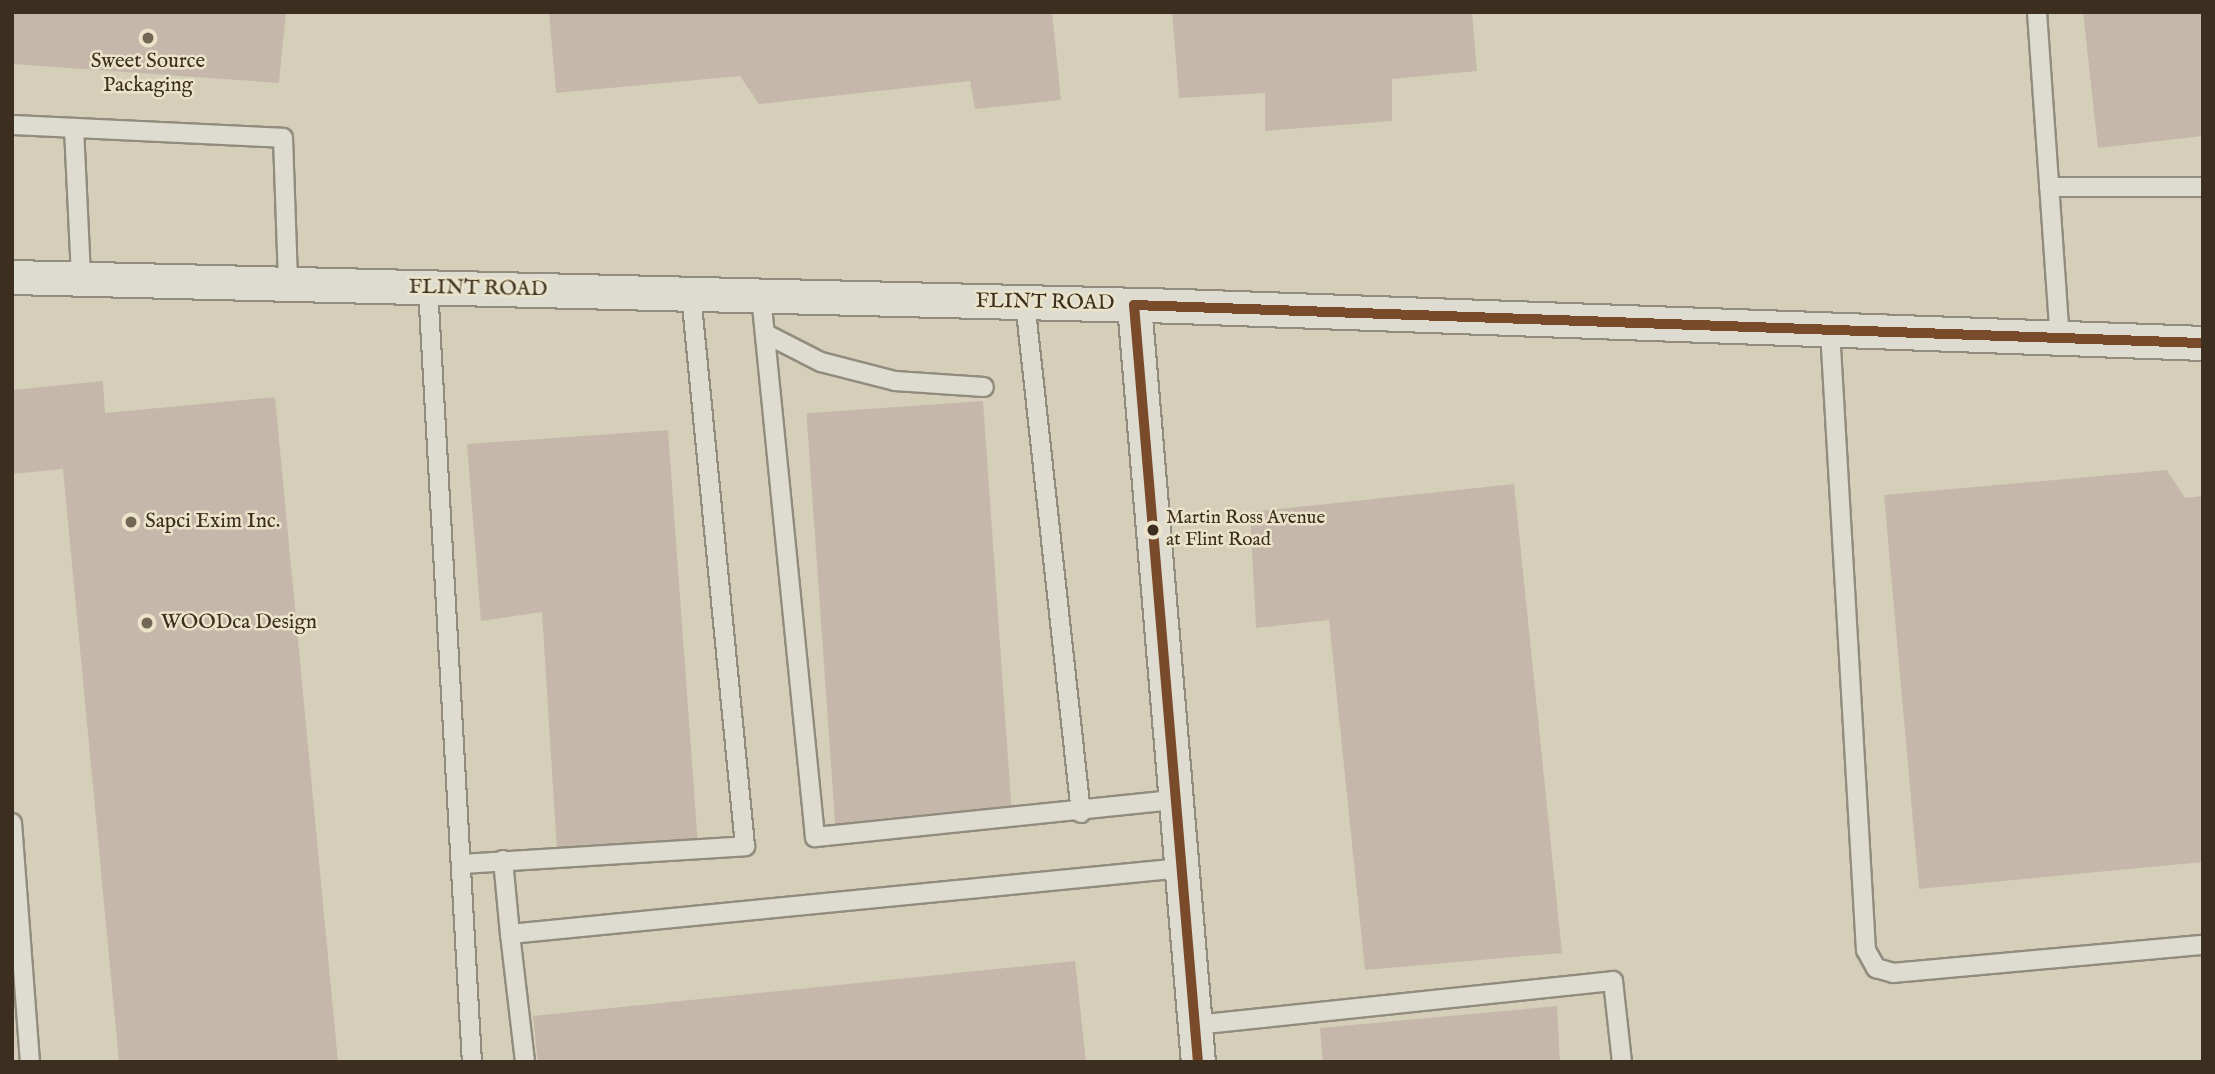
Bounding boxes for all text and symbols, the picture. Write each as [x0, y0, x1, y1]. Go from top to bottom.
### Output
marker: Sweet Source Packaging [140, 30, 156, 46]
place label: Sweet Source Packaging [91, 49, 205, 99]
street label: FLINT ROAD [408, 275, 548, 303]
street label: FLINT ROAD [975, 289, 1115, 317]
place label: Martin Ross Avenue at Flint Road [1166, 508, 1325, 552]
place label: Sapci Exim Inc. [145, 509, 280, 535]
marker: Sapci Exim Inc. [123, 514, 139, 530]
marker: Martin Ross Avenue at Flint Road [1146, 523, 1160, 537]
place label: WOODca Design [161, 610, 317, 636]
marker: WOODca Design [139, 615, 155, 631]

